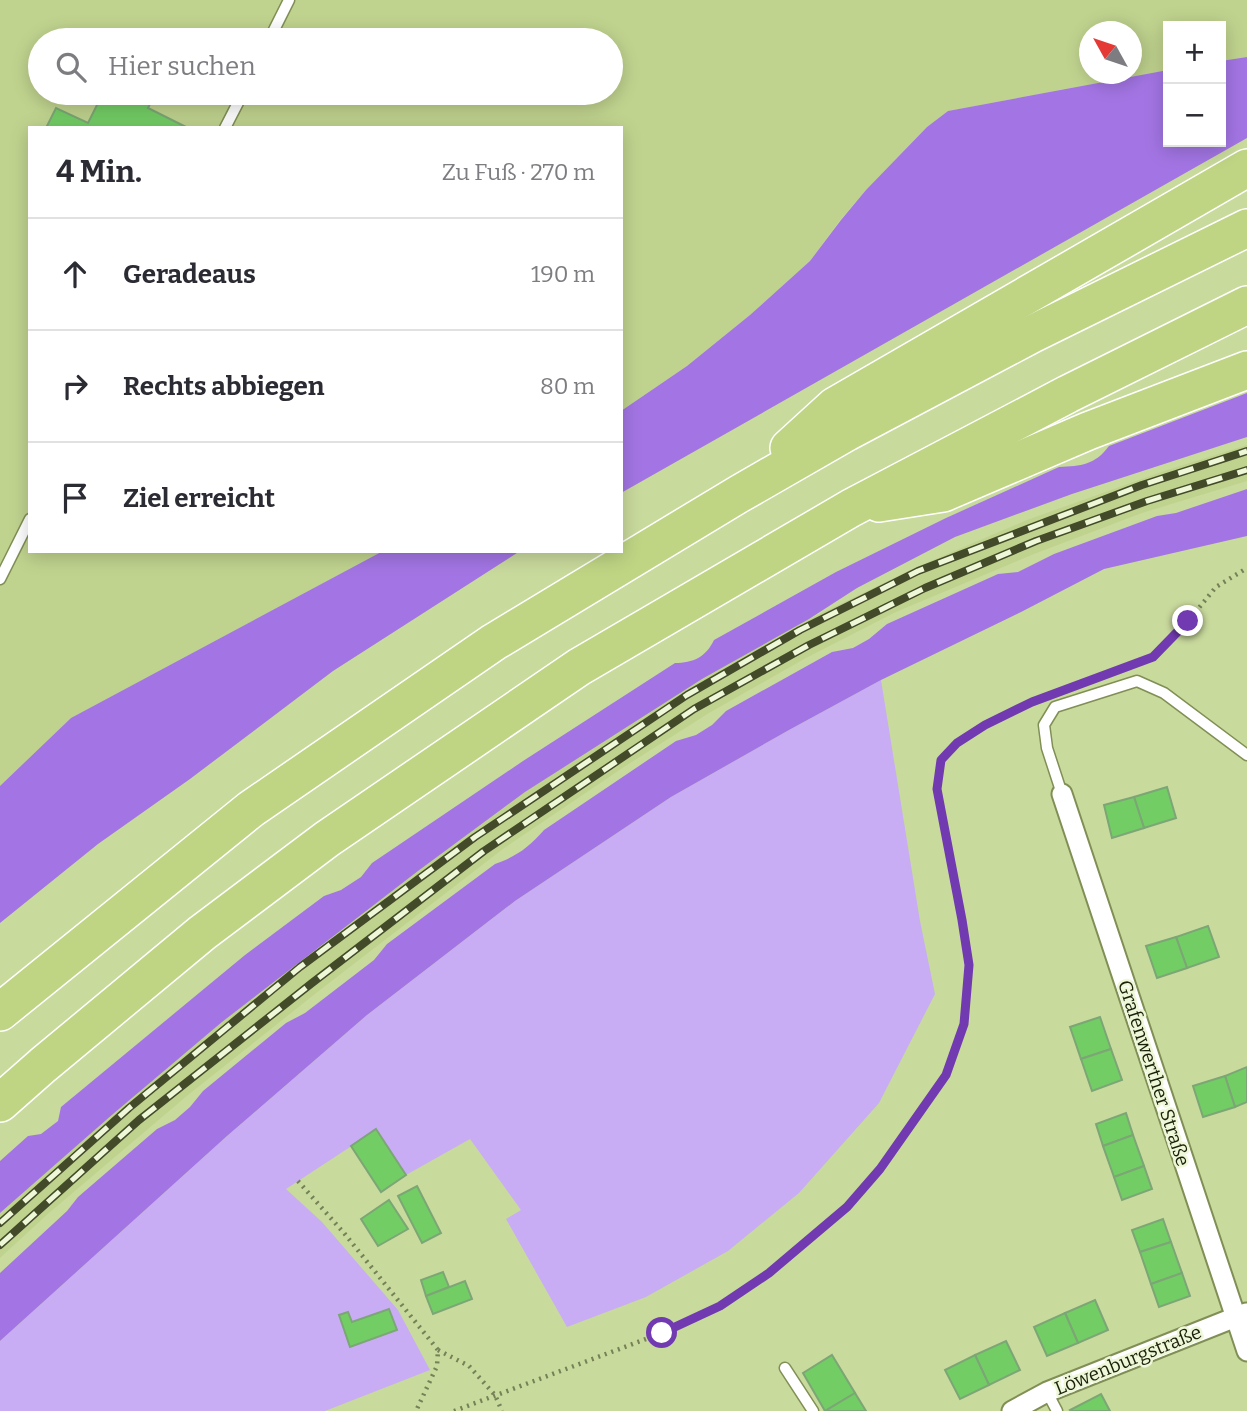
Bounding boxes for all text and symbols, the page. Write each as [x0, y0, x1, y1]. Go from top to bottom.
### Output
north arrow [1079, 21, 1142, 84]
map controls [1163, 21, 1226, 147]
button: + [1163, 21, 1226, 84]
search box [28, 28, 623, 105]
icon: search [52, 48, 90, 86]
text: Hier suchen [108, 51, 256, 82]
button: − [1163, 84, 1226, 147]
text: 4 Min. [56, 154, 142, 190]
text: Zu Fuß · 270 m [442, 158, 595, 186]
icon: ahead [56, 255, 94, 293]
text: Geradeaus [123, 259, 256, 290]
text: 190 m [531, 260, 595, 288]
icon: right [56, 367, 94, 405]
text: Rechts abbiegen [123, 371, 325, 402]
text: 80 m [540, 372, 595, 400]
icon: arrive [56, 479, 94, 517]
text: Ziel erreicht [123, 483, 275, 514]
route end [1172, 605, 1203, 636]
street label: Grafenwerther Straße [1113, 977, 1195, 1169]
route start [646, 1317, 677, 1348]
street label: Löwenburgstraße [1051, 1320, 1205, 1400]

